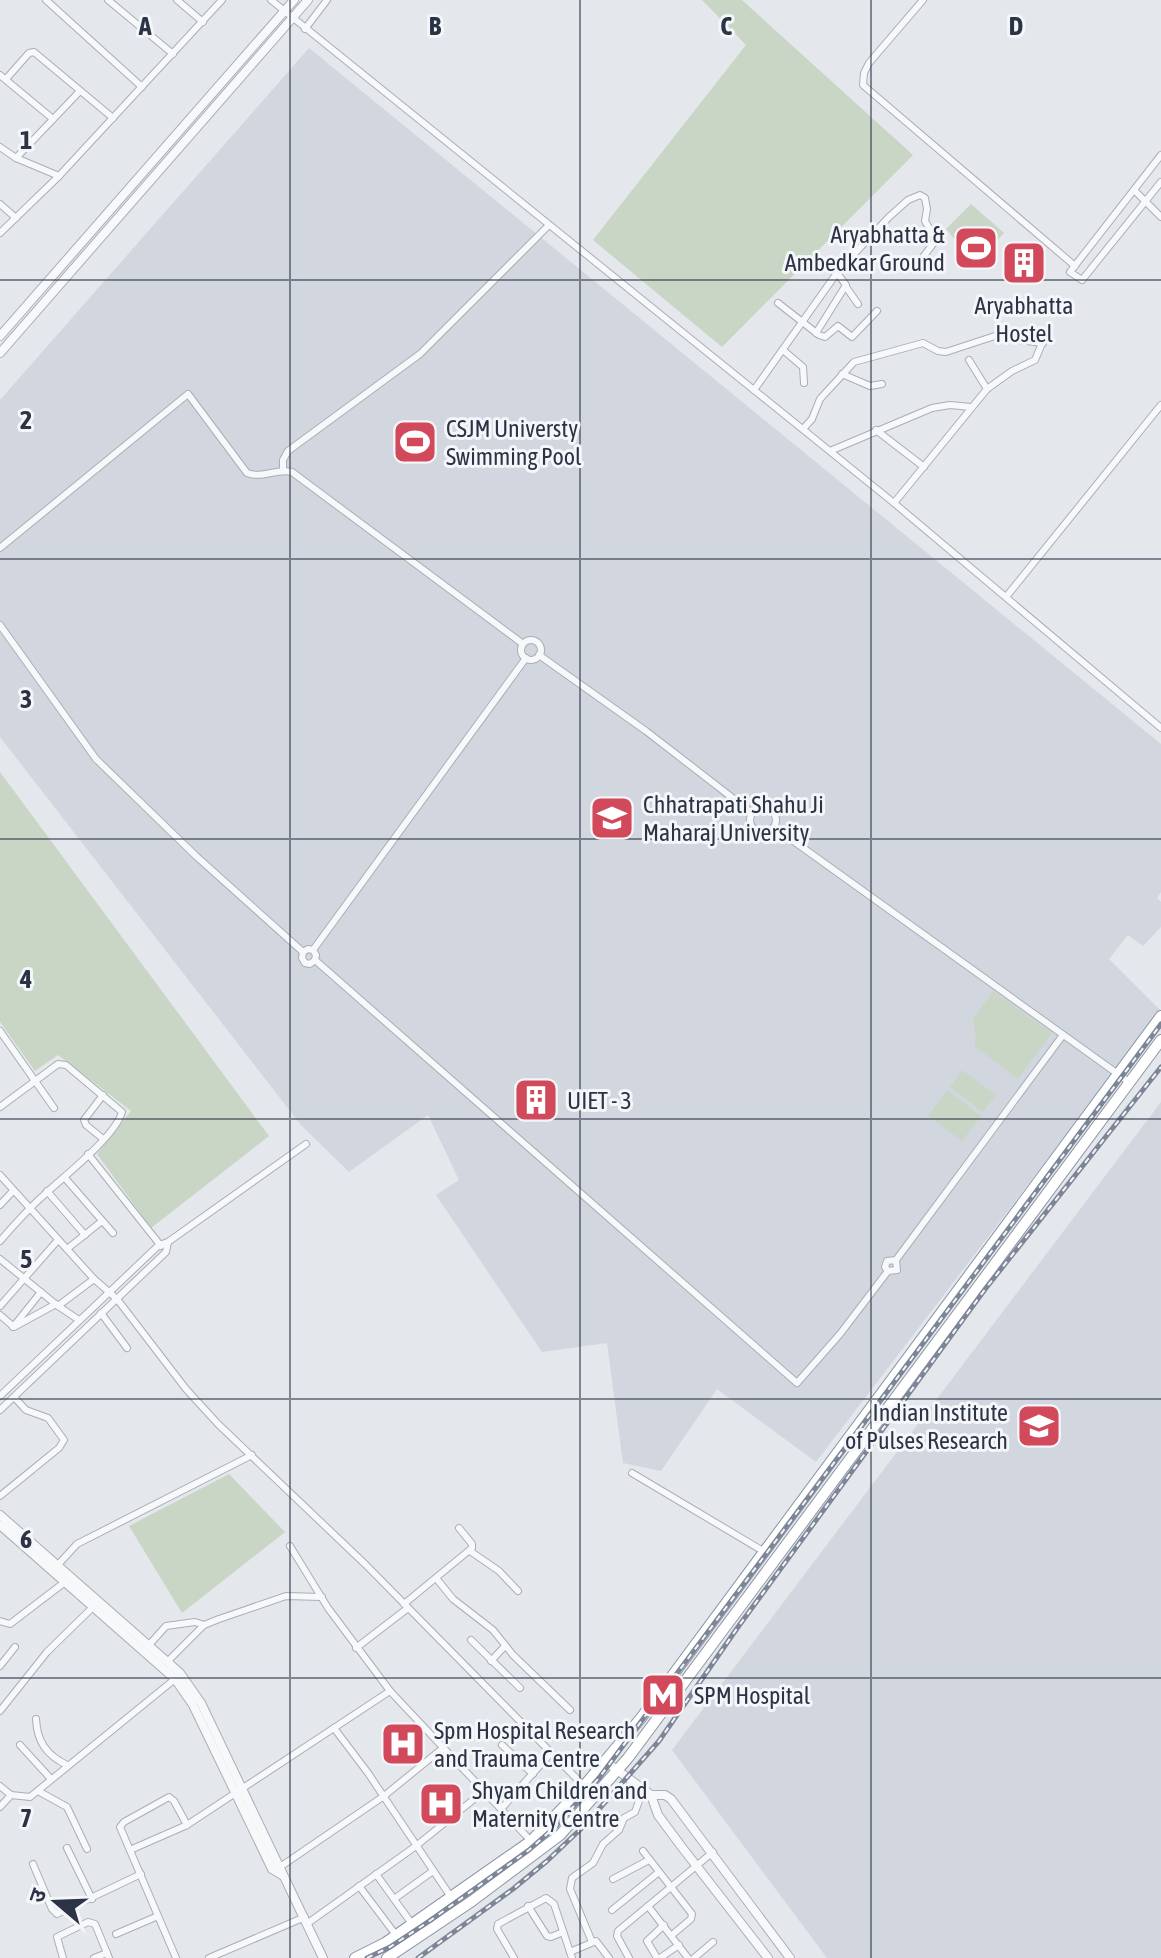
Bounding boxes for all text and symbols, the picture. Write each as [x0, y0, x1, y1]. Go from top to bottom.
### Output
text: A [138, 11, 152, 41]
text: B [429, 11, 442, 41]
text: C [720, 11, 732, 41]
text: D [1009, 11, 1023, 41]
text: 1 [20, 125, 32, 155]
place label: Aryabhatta & Ambedkar Ground [785, 221, 946, 276]
sports icon: Aryabhatta & Ambedkar Ground [952, 224, 1000, 272]
building icon: Aryabhatta Hostel [1000, 239, 1048, 287]
place label: Aryabhatta Hostel [975, 292, 1073, 347]
text: 2 [20, 405, 32, 435]
place label: CSJM Universty Swimming Pool [446, 415, 582, 470]
sports icon: CSJM Universty Swimming Pool [391, 418, 439, 466]
text: 3 [20, 684, 32, 714]
place label: Chhatrapati Shahu Ji Maharaj University [643, 791, 824, 846]
school or university icon: Chhatrapati Shahu Ji Maharaj University [588, 794, 636, 842]
text: 4 [19, 964, 32, 994]
building icon: UIET - 3 [512, 1076, 560, 1124]
place label: UIET - 3 [567, 1087, 632, 1114]
text: 5 [20, 1244, 32, 1274]
place label: Indian Institute of Pulses Research [845, 1399, 1008, 1454]
school or university icon: Indian Institute of Pulses Research [1015, 1402, 1063, 1450]
text: 6 [20, 1524, 32, 1554]
metro station icon: SPM Hospital [639, 1671, 687, 1719]
place label: SPM Hospital [694, 1682, 811, 1709]
place label: Spm Hospital Research and Trauma Centre [434, 1717, 635, 1772]
hospital icon: Spm Hospital Research and Trauma Centre [379, 1720, 427, 1768]
place label: Shyam Children and Maternity Centre [472, 1777, 648, 1832]
hospital icon: Shyam Children and Maternity Centre [417, 1780, 465, 1828]
text: 7 [20, 1803, 32, 1833]
north arrow [16, 1862, 96, 1942]
text: उ [23, 1884, 52, 1906]

